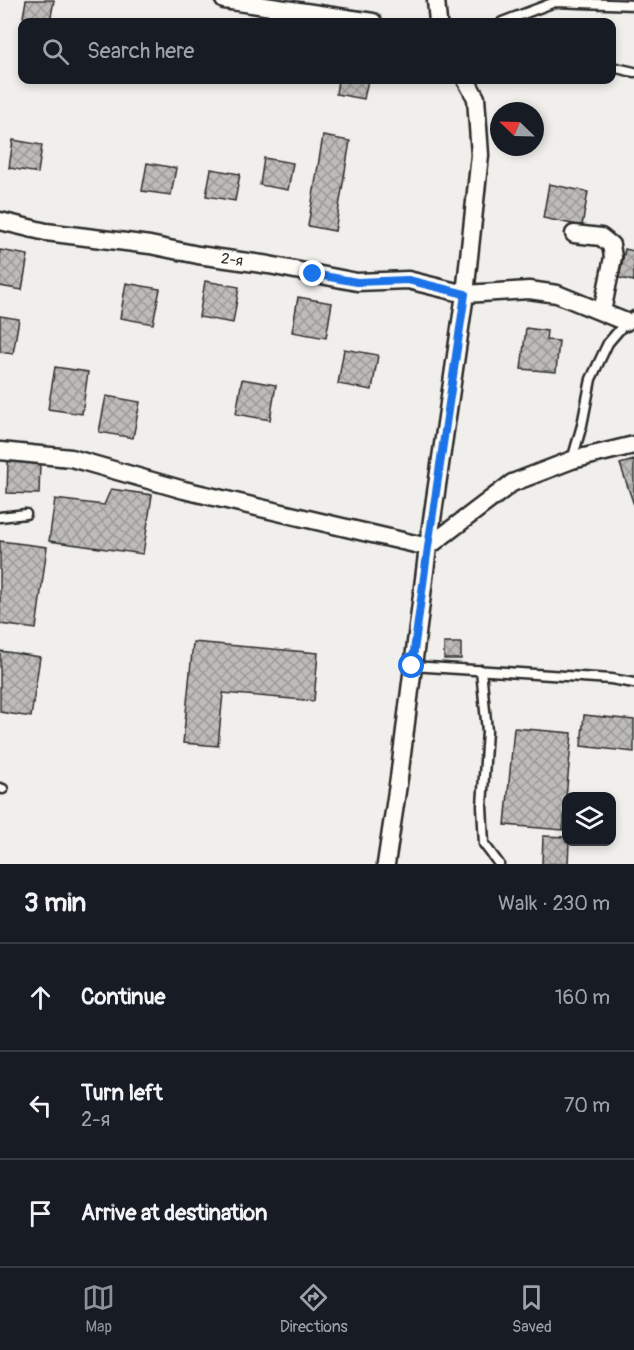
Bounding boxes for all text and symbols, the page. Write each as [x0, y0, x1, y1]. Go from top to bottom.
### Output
search box [18, 18, 616, 84]
icon: search [39, 35, 72, 68]
text: Search here [87, 37, 194, 65]
north arrow [490, 102, 544, 156]
street label: 2-я [220, 249, 244, 271]
route end [299, 260, 325, 286]
route start [398, 652, 424, 678]
map controls [562, 792, 616, 846]
button: layers [562, 792, 616, 846]
text: 3 min [24, 887, 86, 919]
text: Walk · 230 m [498, 891, 610, 916]
icon: ahead [24, 981, 57, 1014]
text: Continue [81, 983, 165, 1011]
text: 160 m [555, 985, 610, 1010]
text: Turn left [81, 1079, 163, 1107]
icon: left [24, 1089, 57, 1122]
text: 70 m [564, 1093, 610, 1118]
text: 2-я [81, 1107, 110, 1132]
icon: arrive [24, 1197, 57, 1230]
text: Arrive at destination [81, 1199, 267, 1227]
tab: Map [82, 1281, 115, 1337]
tab: Directions [280, 1281, 348, 1337]
tab: Saved [512, 1281, 552, 1337]

